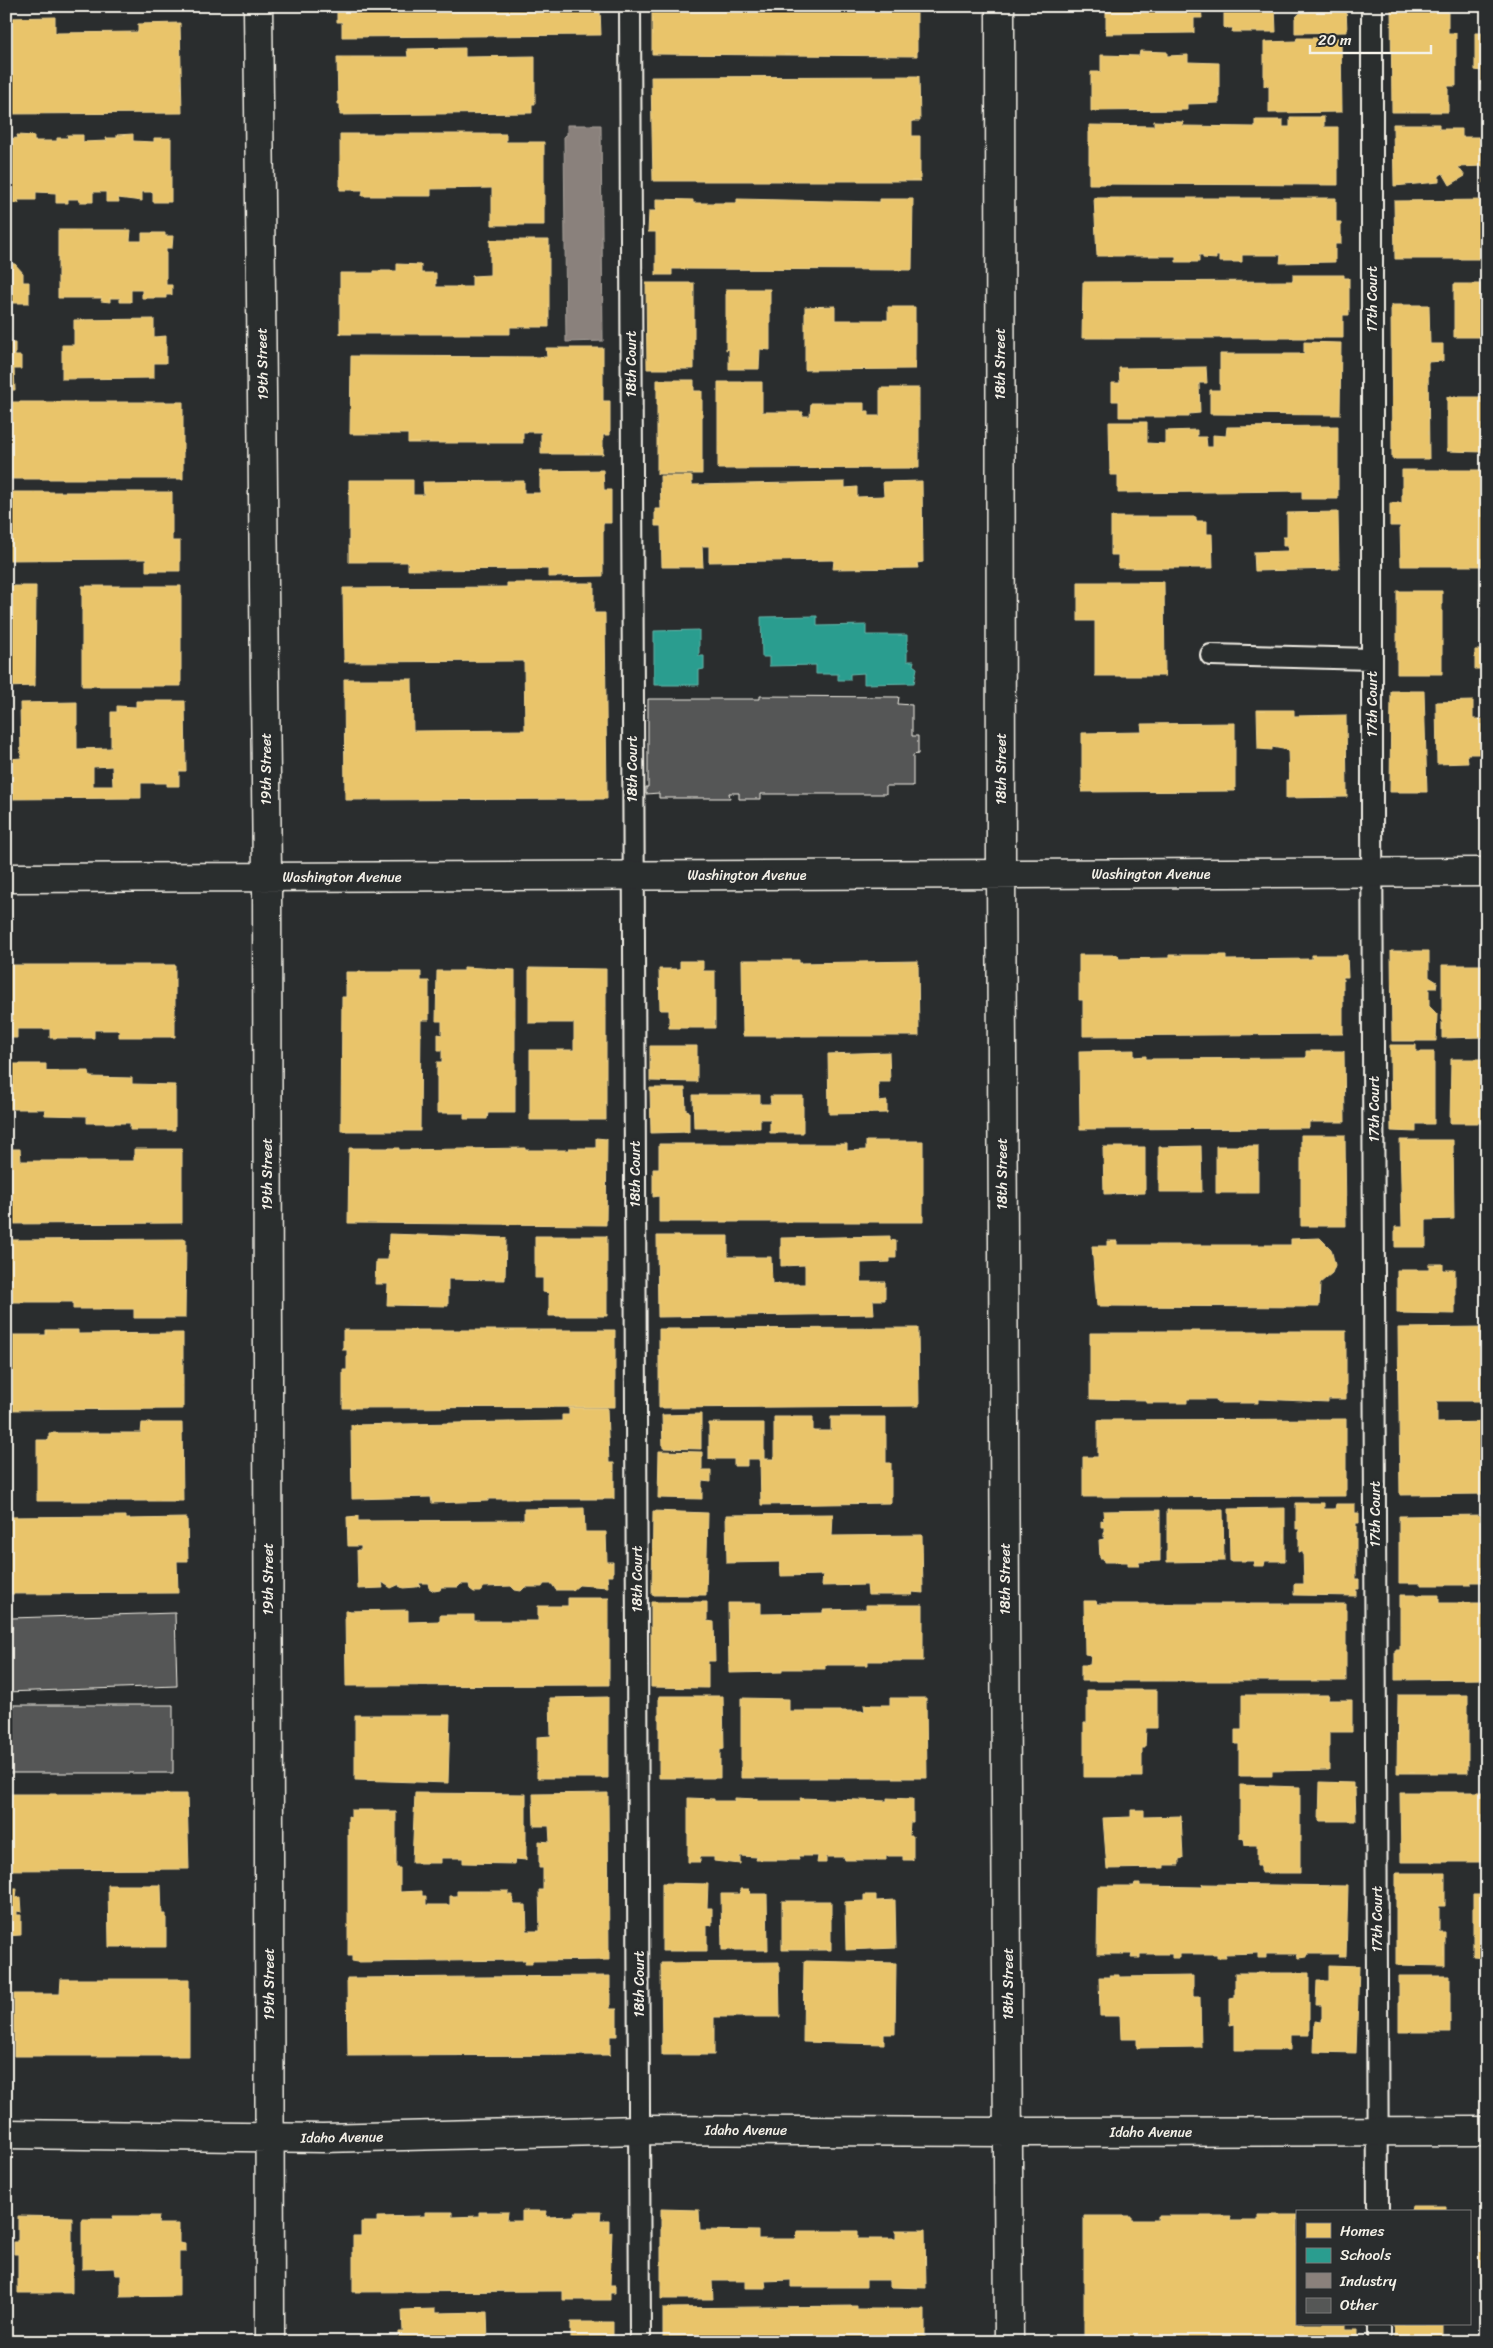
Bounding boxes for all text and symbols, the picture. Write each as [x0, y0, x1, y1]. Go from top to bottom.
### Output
scale bar [1310, 22, 1432, 54]
text: 20 m [1318, 27, 1352, 53]
street label: 17th Court [1360, 266, 1385, 332]
street label: 19th Street [249, 328, 276, 400]
street label: 18th Street [988, 328, 1013, 400]
street label: 18th Court [619, 331, 644, 397]
street label: 17th Court [1360, 671, 1385, 737]
street label: 19th Street [254, 733, 279, 805]
street label: 18th Street [989, 733, 1014, 805]
street label: 18th Court [620, 736, 645, 802]
street label: Washington Avenue [1091, 862, 1211, 887]
street label: Washington Avenue [687, 863, 807, 888]
street label: Washington Avenue [282, 865, 402, 890]
street label: 17th Court [1362, 1076, 1387, 1142]
street label: 19th Street [255, 1138, 280, 1210]
street label: 18th Street [990, 1138, 1015, 1210]
street label: 18th Court [623, 1141, 648, 1207]
street label: 17th Court [1363, 1481, 1388, 1547]
street label: 19th Street [256, 1543, 281, 1615]
street label: 18th Street [993, 1543, 1018, 1615]
street label: 18th Court [625, 1546, 650, 1612]
street label: 17th Court [1365, 1886, 1390, 1952]
street label: 19th Street [257, 1948, 282, 2020]
street label: 18th Street [996, 1948, 1021, 2020]
street label: 18th Court [627, 1951, 652, 2017]
street label: Idaho Avenue [704, 2118, 787, 2143]
street label: Idaho Avenue [1109, 2120, 1192, 2145]
street label: Idaho Avenue [299, 2124, 384, 2151]
legend [1296, 2210, 1470, 2326]
text: Homes [1340, 2218, 1384, 2244]
text: Schools [1340, 2242, 1391, 2268]
text: Industry [1339, 2268, 1397, 2294]
text: Other [1340, 2292, 1379, 2318]

